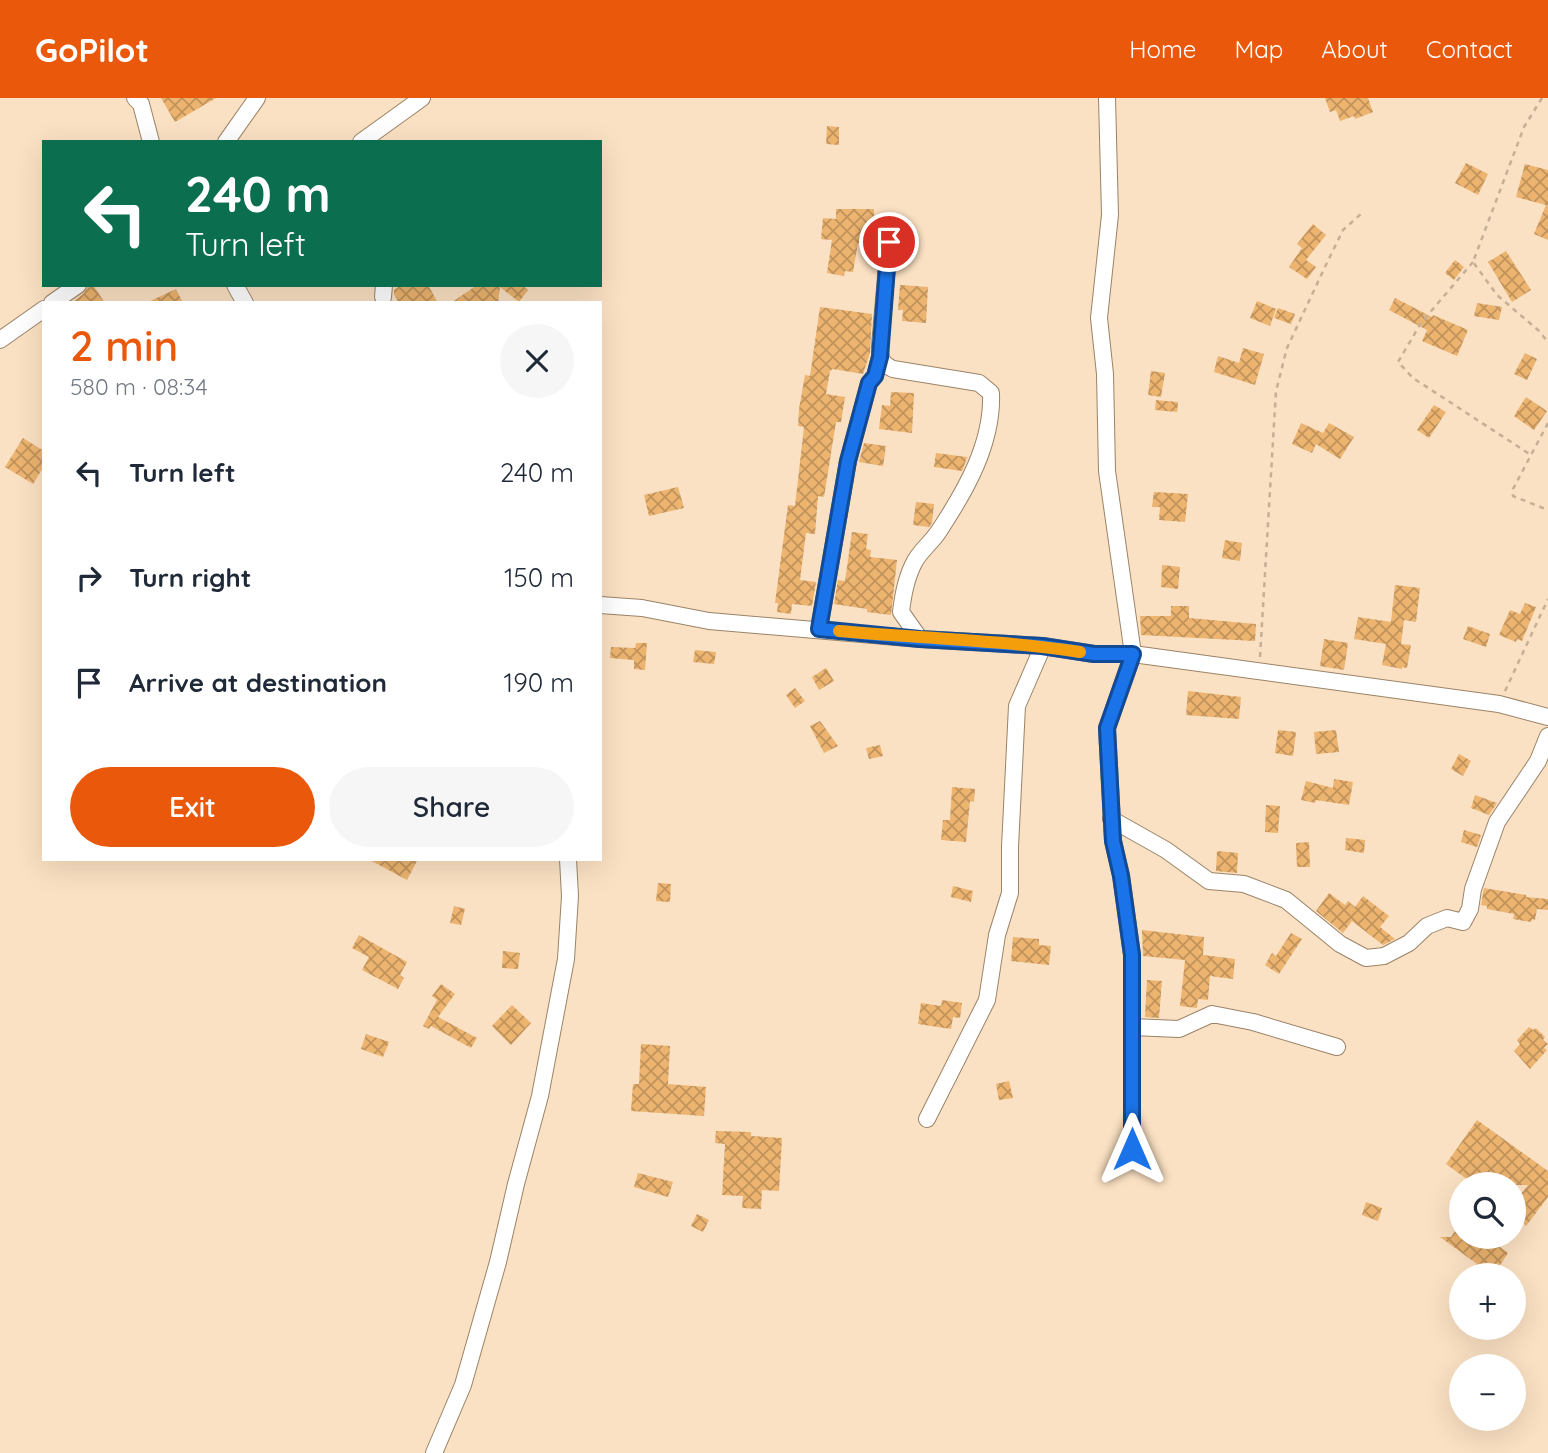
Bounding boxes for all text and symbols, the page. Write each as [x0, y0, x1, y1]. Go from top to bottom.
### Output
text: GoPilot [35, 29, 149, 70]
text: Home [1129, 34, 1196, 64]
text: Map [1234, 34, 1283, 64]
text: About [1321, 34, 1388, 64]
text: Contact [1426, 34, 1513, 64]
text: 240 m [185, 163, 331, 224]
icon: left [70, 168, 161, 259]
pin [859, 212, 919, 272]
icon: arrive [870, 223, 908, 261]
text: Turn left [185, 224, 306, 264]
text: 2 min [70, 319, 178, 372]
button: close [500, 324, 574, 398]
text: 580 m · 08:34 [70, 372, 208, 401]
icon: left [70, 454, 108, 492]
text: Turn left [129, 456, 236, 489]
text: 240 m [500, 456, 574, 489]
icon: right [70, 559, 108, 597]
text: Turn right [129, 561, 251, 594]
text: 150 m [504, 561, 574, 594]
icon: arrive [70, 664, 108, 702]
text: Arrive at destination [129, 666, 387, 699]
text: 190 m [504, 666, 574, 699]
button: Exit [70, 767, 315, 847]
button: Share [329, 767, 574, 847]
position arrow [1095, 1112, 1169, 1186]
map controls [1449, 1172, 1526, 1431]
button: search [1449, 1172, 1526, 1249]
button: + [1449, 1263, 1526, 1340]
button: − [1449, 1354, 1526, 1431]

